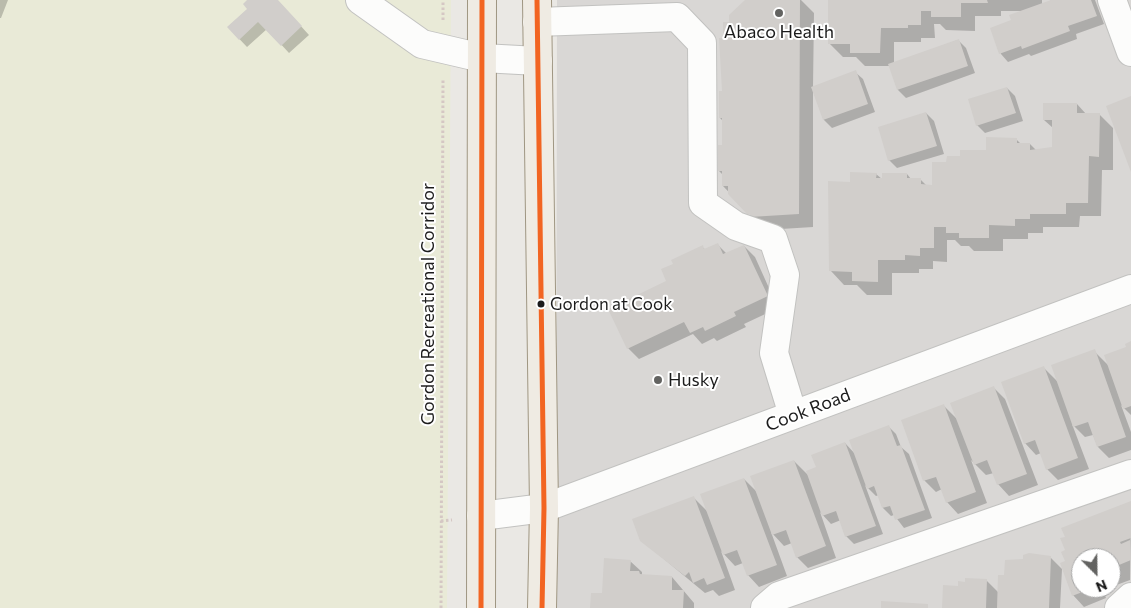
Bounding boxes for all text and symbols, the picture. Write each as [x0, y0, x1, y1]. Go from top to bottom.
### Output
marker: Abaco Health [773, 7, 785, 19]
place label: Abaco Health [724, 21, 834, 43]
street label: Gordon Recreational Corridor [417, 183, 439, 425]
place label: Gordon at Cook [550, 294, 672, 314]
marker: Gordon at Cook [536, 299, 546, 309]
place label: Husky [668, 369, 719, 391]
marker: Husky [652, 374, 664, 386]
street label: Cook Road [763, 384, 853, 436]
north arrow [1071, 548, 1121, 598]
text: N [1094, 576, 1110, 596]

